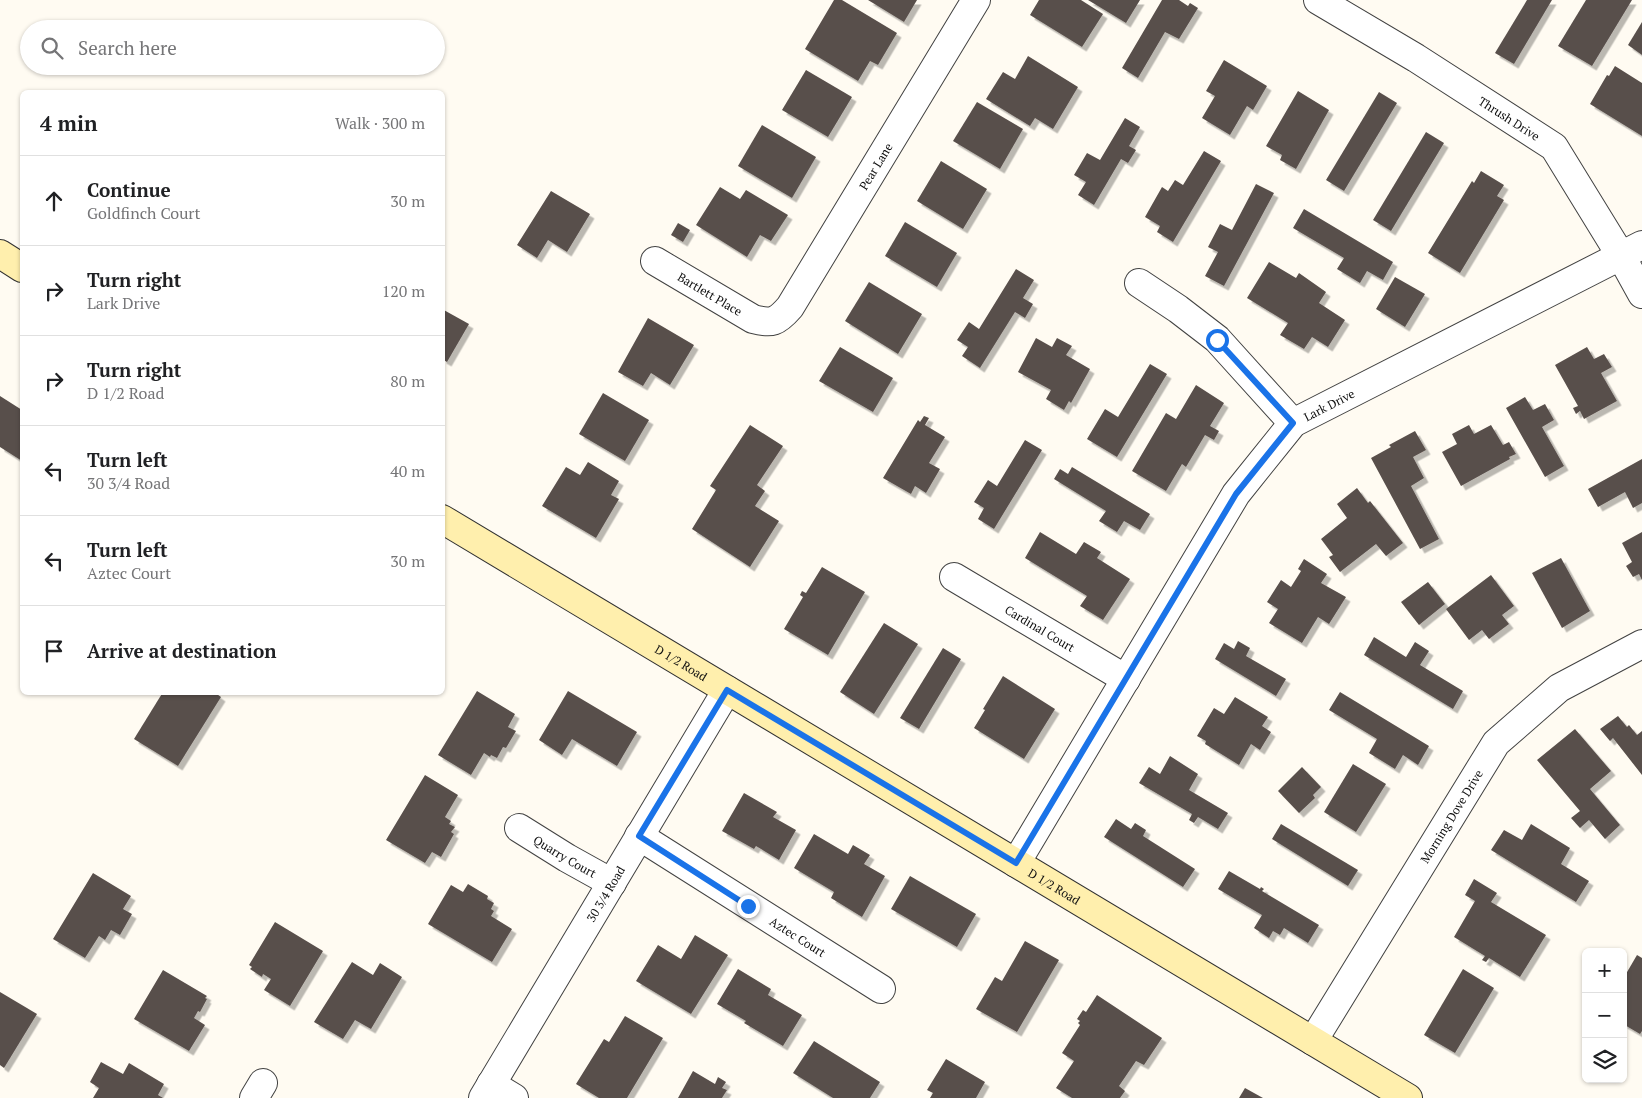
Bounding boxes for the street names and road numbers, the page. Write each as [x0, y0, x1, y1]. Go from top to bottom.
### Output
street label: Thrush Drive [1476, 93, 1543, 143]
street label: Pear Lane [855, 140, 895, 192]
street label: Bartlett Place [675, 269, 745, 318]
street label: Lark Drive [1301, 385, 1357, 424]
street label: Cardinal Court [1002, 602, 1078, 655]
street label: D 1/2 Road [653, 641, 710, 684]
street label: Morning Dove Drive [1417, 766, 1486, 866]
street label: Quarry Court [531, 832, 600, 881]
street label: 30 3/4 Road [583, 863, 628, 924]
street label: D 1/2 Road [1026, 865, 1083, 908]
street label: Aztec Court [767, 913, 829, 960]

